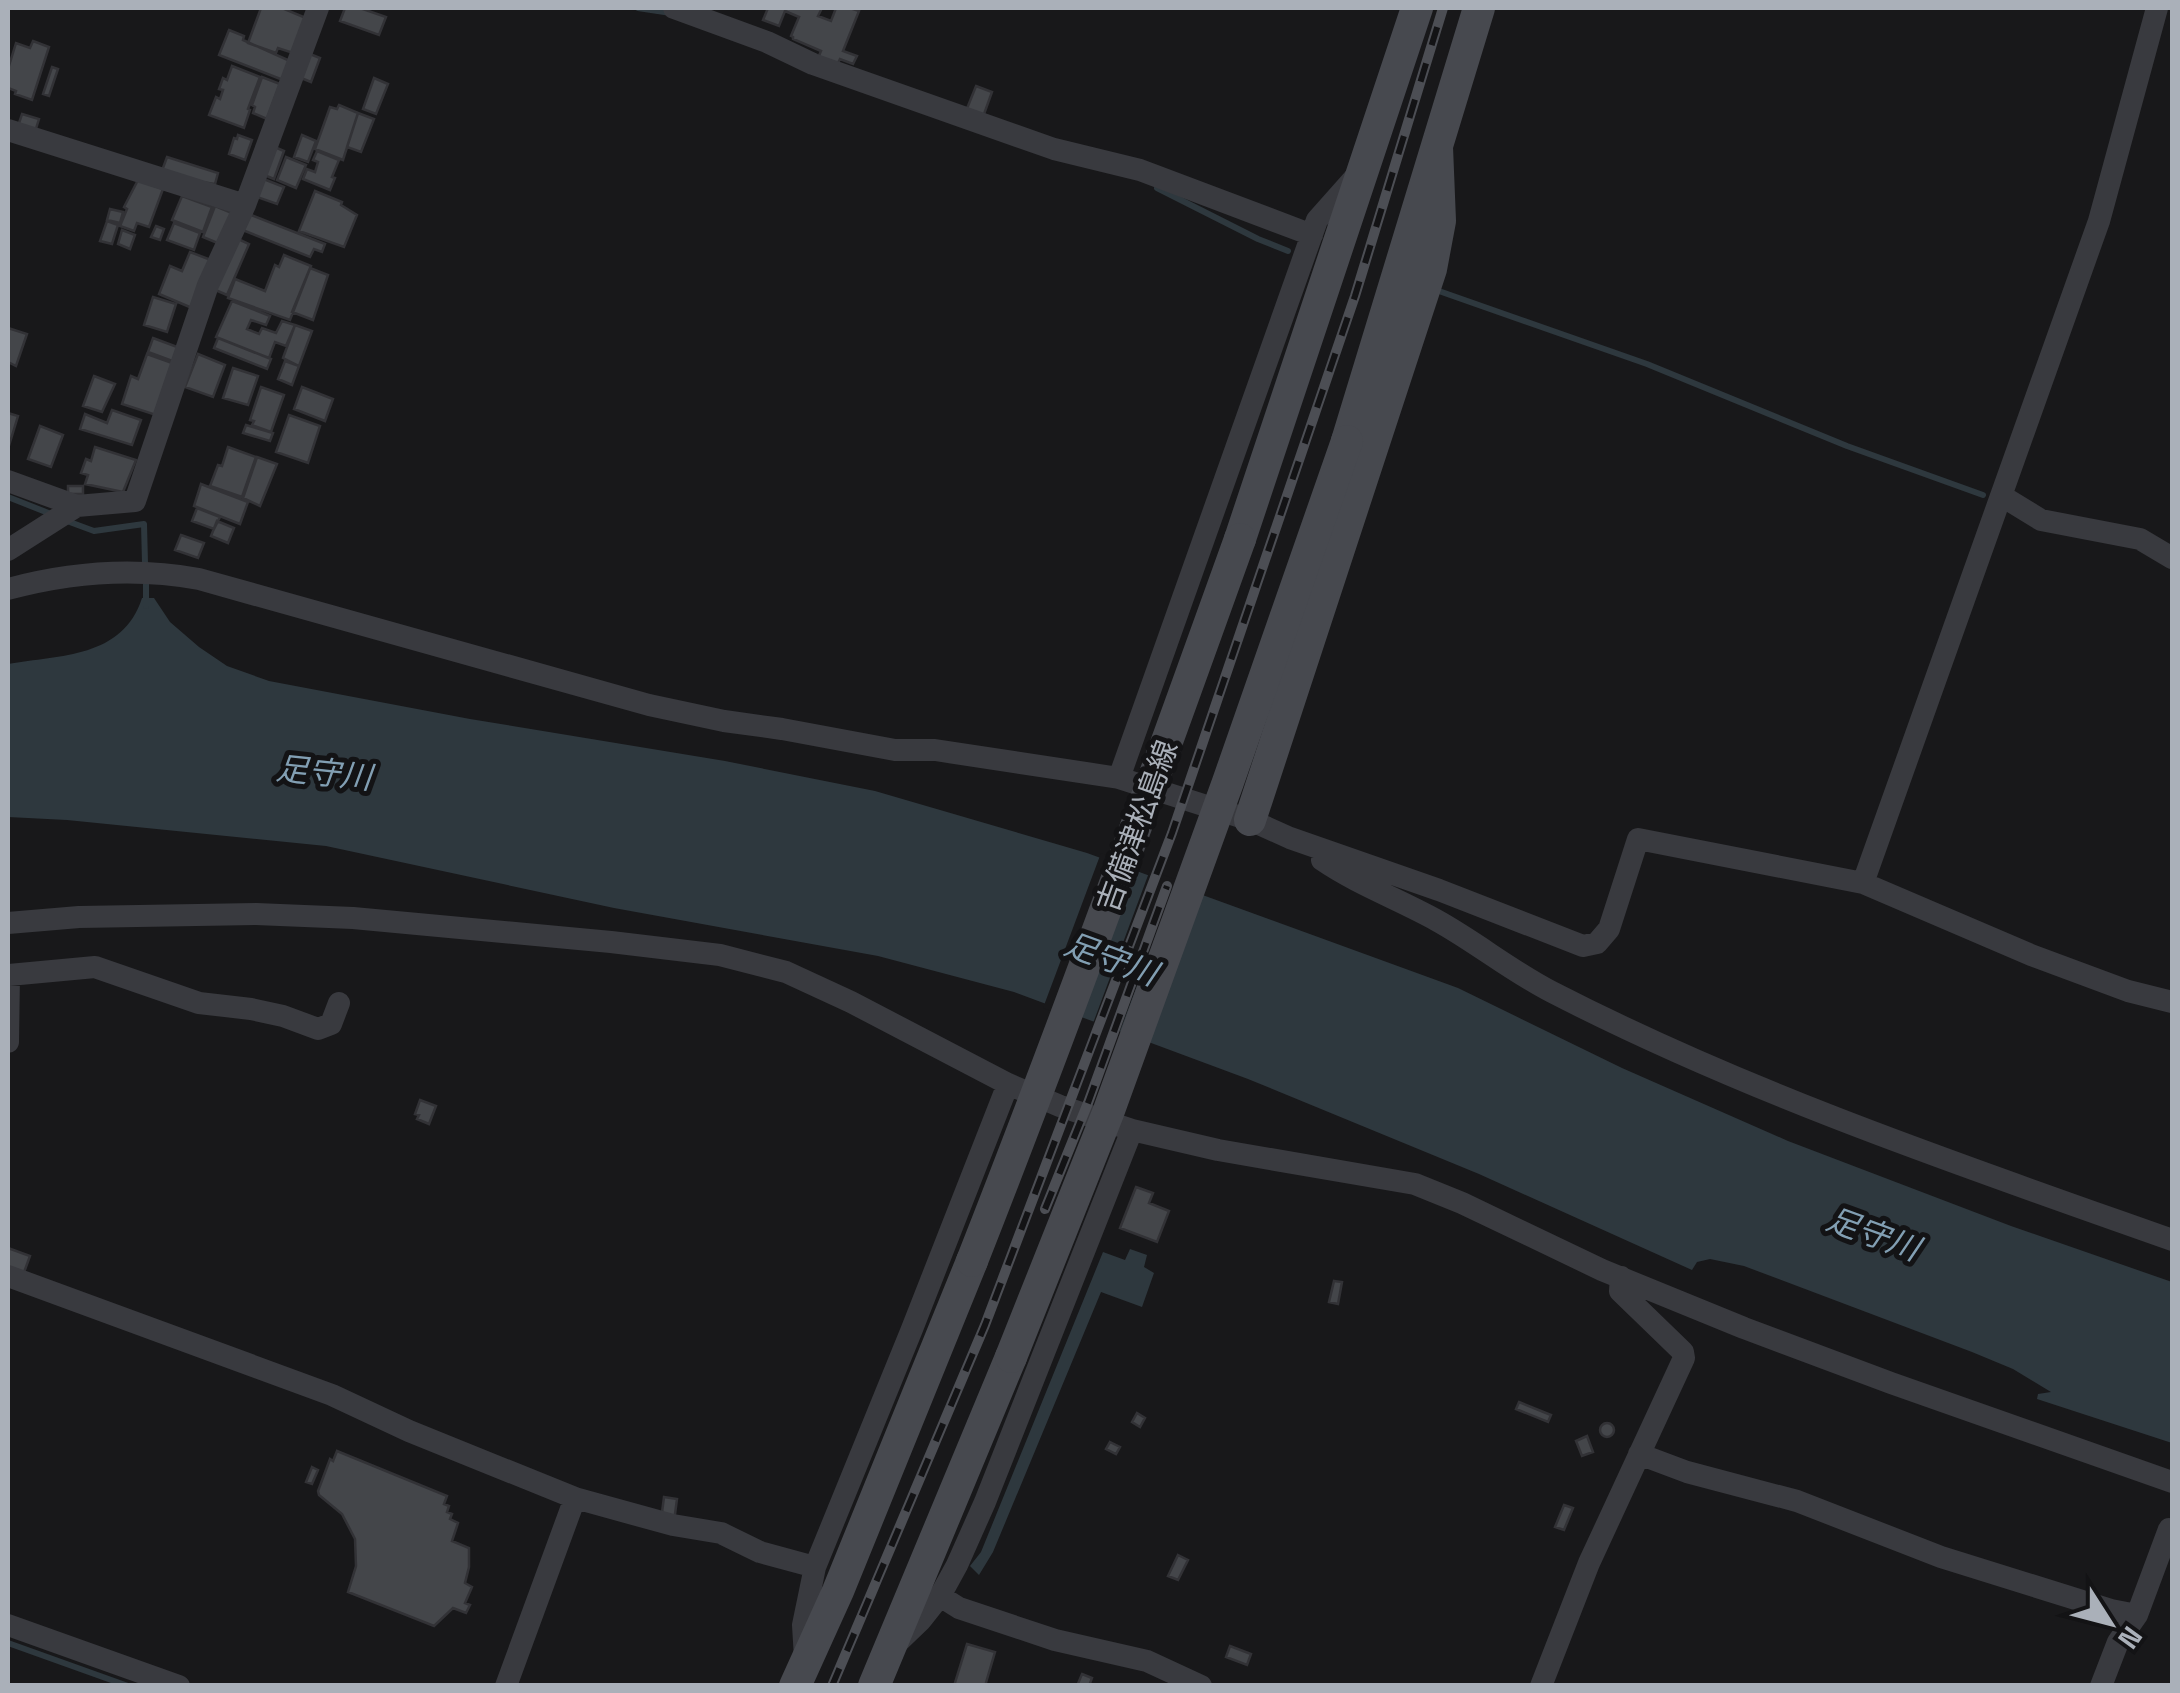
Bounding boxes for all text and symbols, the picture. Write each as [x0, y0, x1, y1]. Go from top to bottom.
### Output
street label: 吉備津松島線 [1088, 735, 1186, 917]
water label: 足守川 [274, 748, 377, 798]
water label: 足守川 [1059, 924, 1166, 995]
water label: 足守川 [1821, 1199, 1928, 1270]
north arrow [2060, 1573, 2160, 1673]
text: N [2110, 1620, 2150, 1656]

